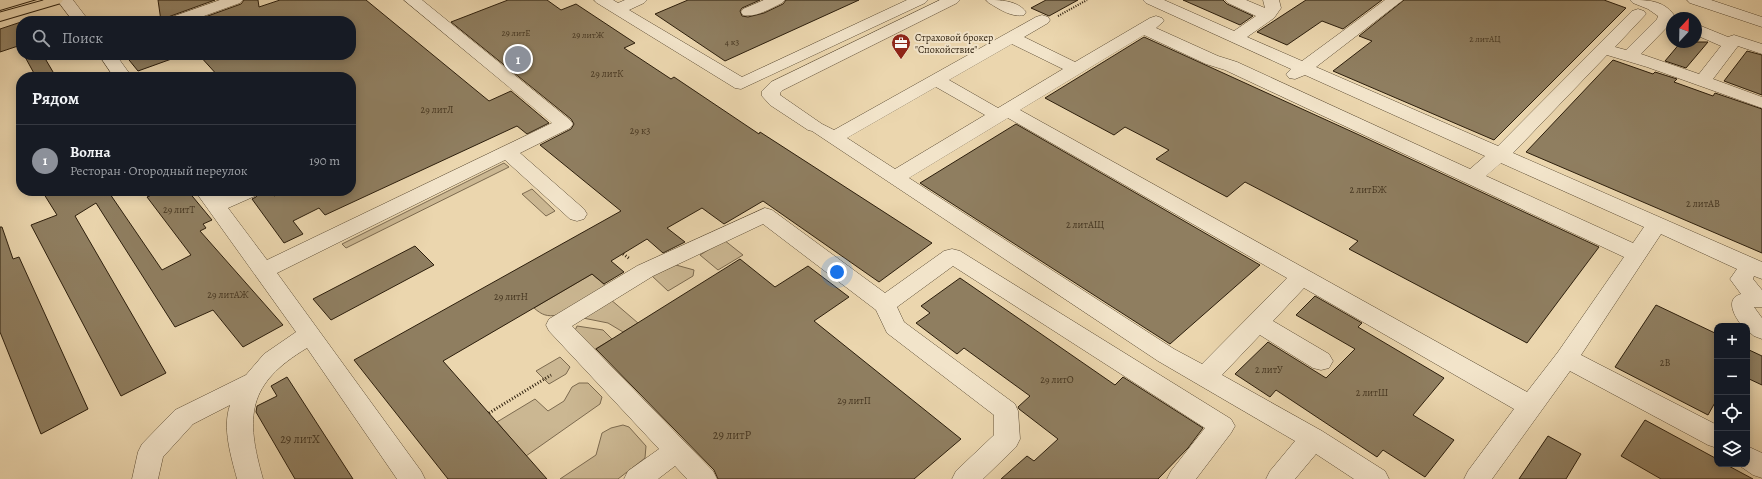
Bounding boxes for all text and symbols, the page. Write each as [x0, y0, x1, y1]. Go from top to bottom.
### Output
north arrow [1666, 12, 1702, 48]
search box [16, 16, 356, 60]
icon: search [30, 27, 52, 49]
house number: 29 литЕ [501, 27, 531, 39]
text: Поиск [62, 28, 103, 48]
house number: 29 литЖ [572, 29, 605, 41]
place label: Страховой брокер "Спокойствие" [915, 31, 993, 56]
office icon: Страховой брокер "Спокойствие" [890, 32, 912, 60]
house number: 2 литАЦ [1469, 33, 1501, 45]
house number: 4 к3 [725, 36, 739, 48]
pin: 1 [505, 44, 531, 74]
house number: 29 литК [591, 67, 624, 80]
text: Рядом [32, 87, 79, 110]
house number: 29 литЛ [420, 103, 454, 116]
house number: 29 к3 [630, 124, 650, 137]
text: Волна [70, 142, 111, 162]
text: 1 [43, 152, 47, 169]
text: 190 m [309, 152, 340, 169]
text: Ресторан · Огородный переулок [70, 162, 248, 179]
house number: 2 литБЖ [1349, 183, 1387, 196]
house number: 2 литАВ [1686, 197, 1720, 210]
house number: 29 литT [163, 203, 196, 216]
house number: 2 литАЩ [1066, 218, 1104, 231]
your location [827, 262, 847, 282]
house number: 29 литАЖ [207, 288, 250, 301]
house number: 29 литН [494, 290, 528, 303]
map controls [1714, 323, 1750, 467]
button: + [1714, 323, 1750, 359]
house number: 2В [1660, 356, 1670, 369]
button: − [1714, 359, 1750, 395]
house number: 2 литУ [1255, 363, 1283, 376]
house number: 29 литО [1040, 373, 1074, 386]
house number: 2 литШ [1356, 386, 1388, 399]
house number: 29 литП [837, 394, 871, 407]
button: locate [1714, 395, 1750, 431]
house number: 29 литР [713, 427, 752, 443]
house number: 29 литХ [280, 431, 320, 447]
button: layers [1714, 431, 1750, 467]

